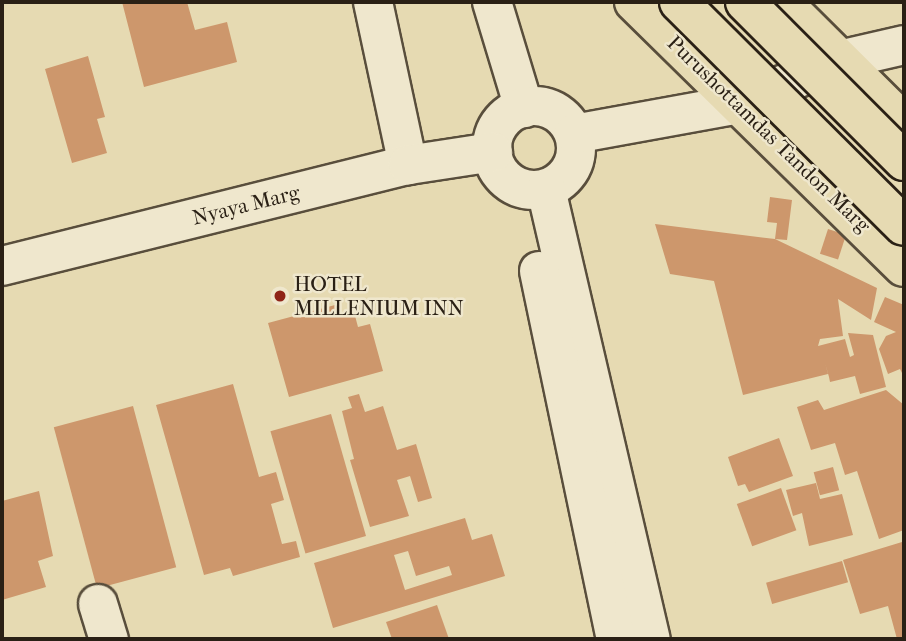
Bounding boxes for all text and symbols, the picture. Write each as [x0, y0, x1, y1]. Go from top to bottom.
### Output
street label: Purushottamdas Tandon Marg [662, 30, 876, 238]
street label: Nyaya Marg [190, 179, 302, 231]
place label: HOTEL MILLENIUM INN [294, 271, 464, 321]
marker: HOTEL MILLENIUM INN [272, 288, 288, 304]

